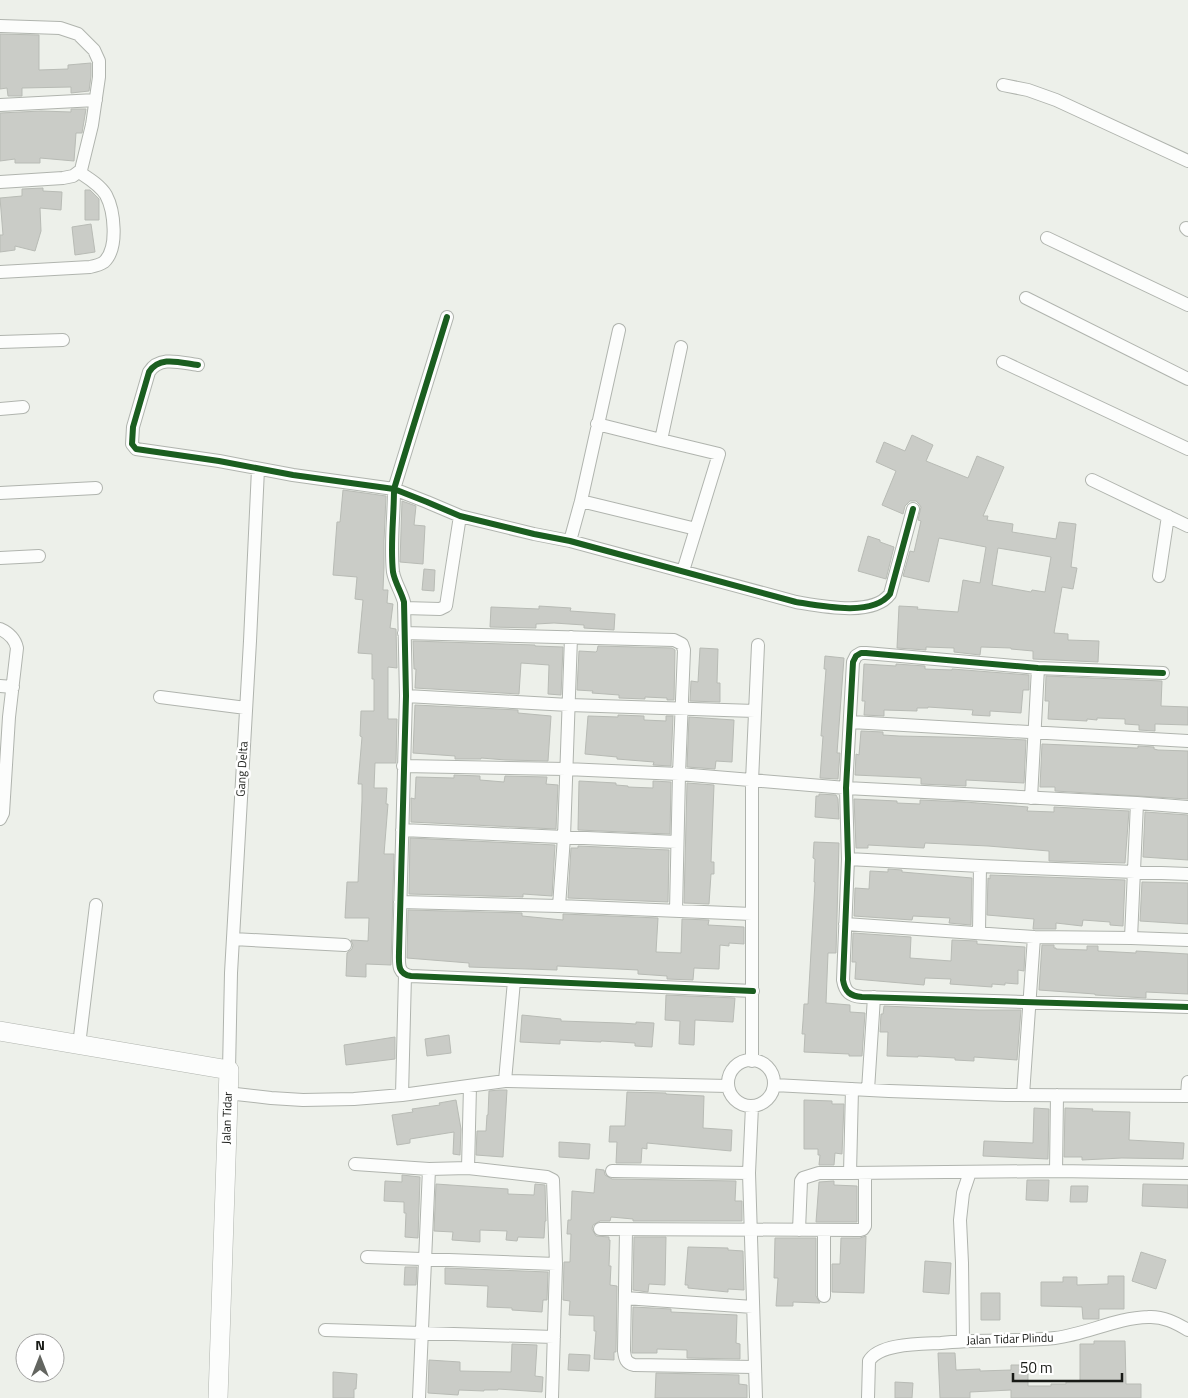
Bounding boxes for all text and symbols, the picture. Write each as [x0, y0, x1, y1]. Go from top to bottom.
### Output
street label: Gang Delta [231, 741, 252, 797]
street label: Jalan Tidar [216, 1091, 237, 1145]
street label: Jalan Tidar Plindu [966, 1327, 1054, 1350]
north arrow [15, 1333, 65, 1383]
text: N [35, 1334, 45, 1355]
scale bar [1013, 1350, 1122, 1382]
text: 50 m [1020, 1356, 1053, 1379]

